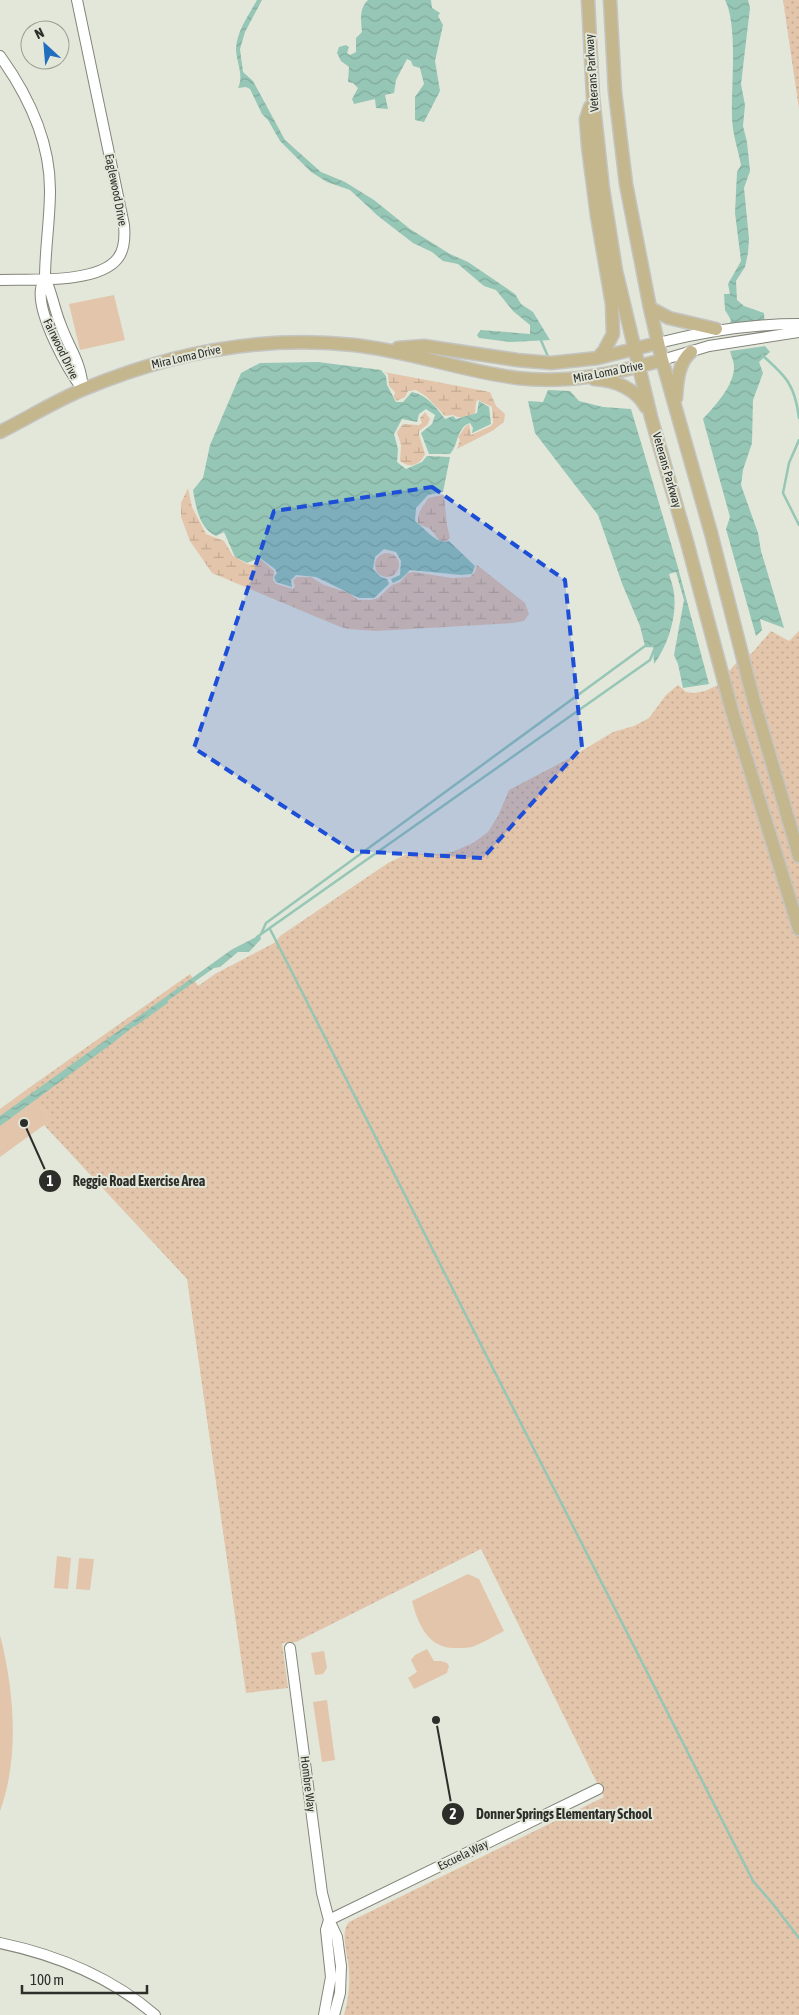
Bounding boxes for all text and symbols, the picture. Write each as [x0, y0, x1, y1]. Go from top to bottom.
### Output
north arrow [20, 20, 70, 70]
text: N [32, 24, 47, 42]
street label: Veterans Parkway [582, 34, 602, 112]
street label: Eaglewood Drive [102, 153, 130, 227]
street label: Fairwood Drive [40, 317, 82, 381]
street label: Mira Loma Drive [150, 342, 222, 372]
street label: Mira Loma Drive [572, 358, 644, 386]
street label: Veterans Parkway [650, 431, 684, 509]
callout: Reggie Road Exercise Area [37, 1166, 215, 1195]
text: 1 [46, 1172, 54, 1189]
text: Reggie Road Exercise Area [73, 1173, 206, 1189]
street label: Hombre Way [298, 1755, 318, 1813]
callout: Donner Springs Elementary School [441, 1800, 662, 1829]
text: 2 [449, 1805, 457, 1822]
text: Donner Springs Elementary School [476, 1806, 652, 1822]
street label: Escuela Way [436, 1837, 491, 1873]
scale bar [22, 1962, 148, 1994]
text: 100 m [30, 1971, 64, 1988]

